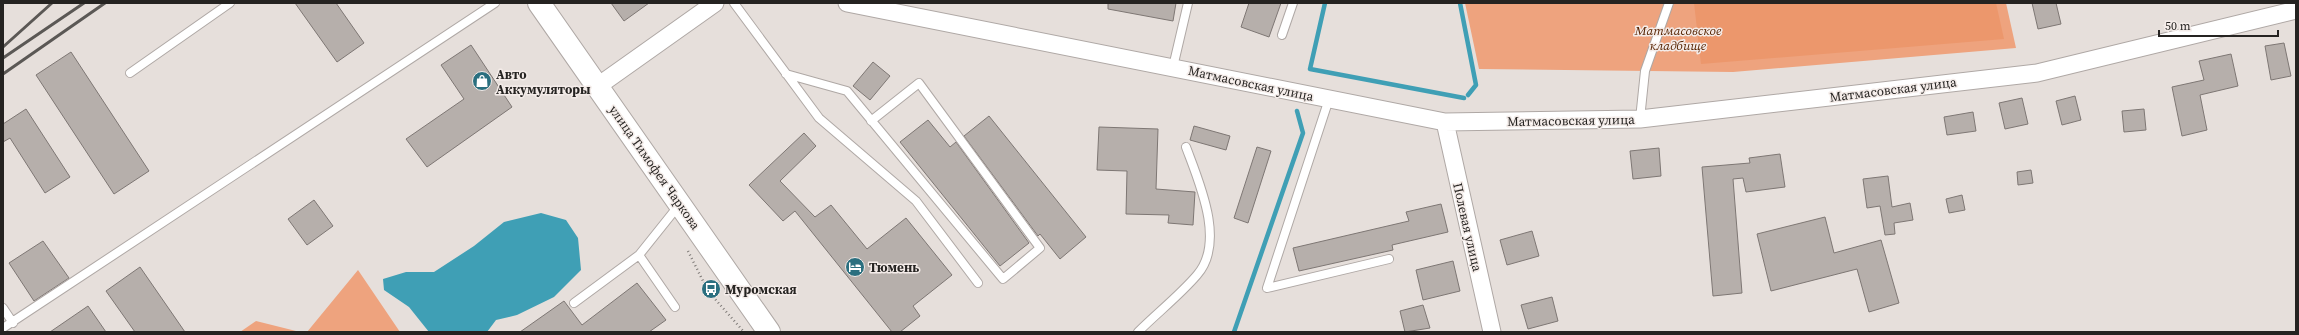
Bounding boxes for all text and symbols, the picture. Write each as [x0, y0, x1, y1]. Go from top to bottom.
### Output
scale bar [2159, 12, 2278, 38]
text: 50 m [2165, 18, 2191, 34]
park label: Матмасовское кладбище [1634, 22, 1722, 54]
street label: Матмасовская улица [1187, 62, 1315, 105]
place label: Авто Аккумуляторы [496, 66, 591, 98]
shop icon: Авто Аккумуляторы [471, 70, 493, 92]
street label: Матмасовская улица [1829, 73, 1958, 106]
street label: улица Тимофея Чаркова [605, 102, 704, 233]
street label: Матмасовская улица [1507, 111, 1635, 130]
street label: Полевая улица [1449, 181, 1486, 274]
hotel icon: Тюмень [844, 256, 866, 278]
place label: Тюмень [869, 259, 919, 276]
bus stop icon: Муромская [700, 278, 722, 300]
place label: Муромская [725, 281, 797, 298]

